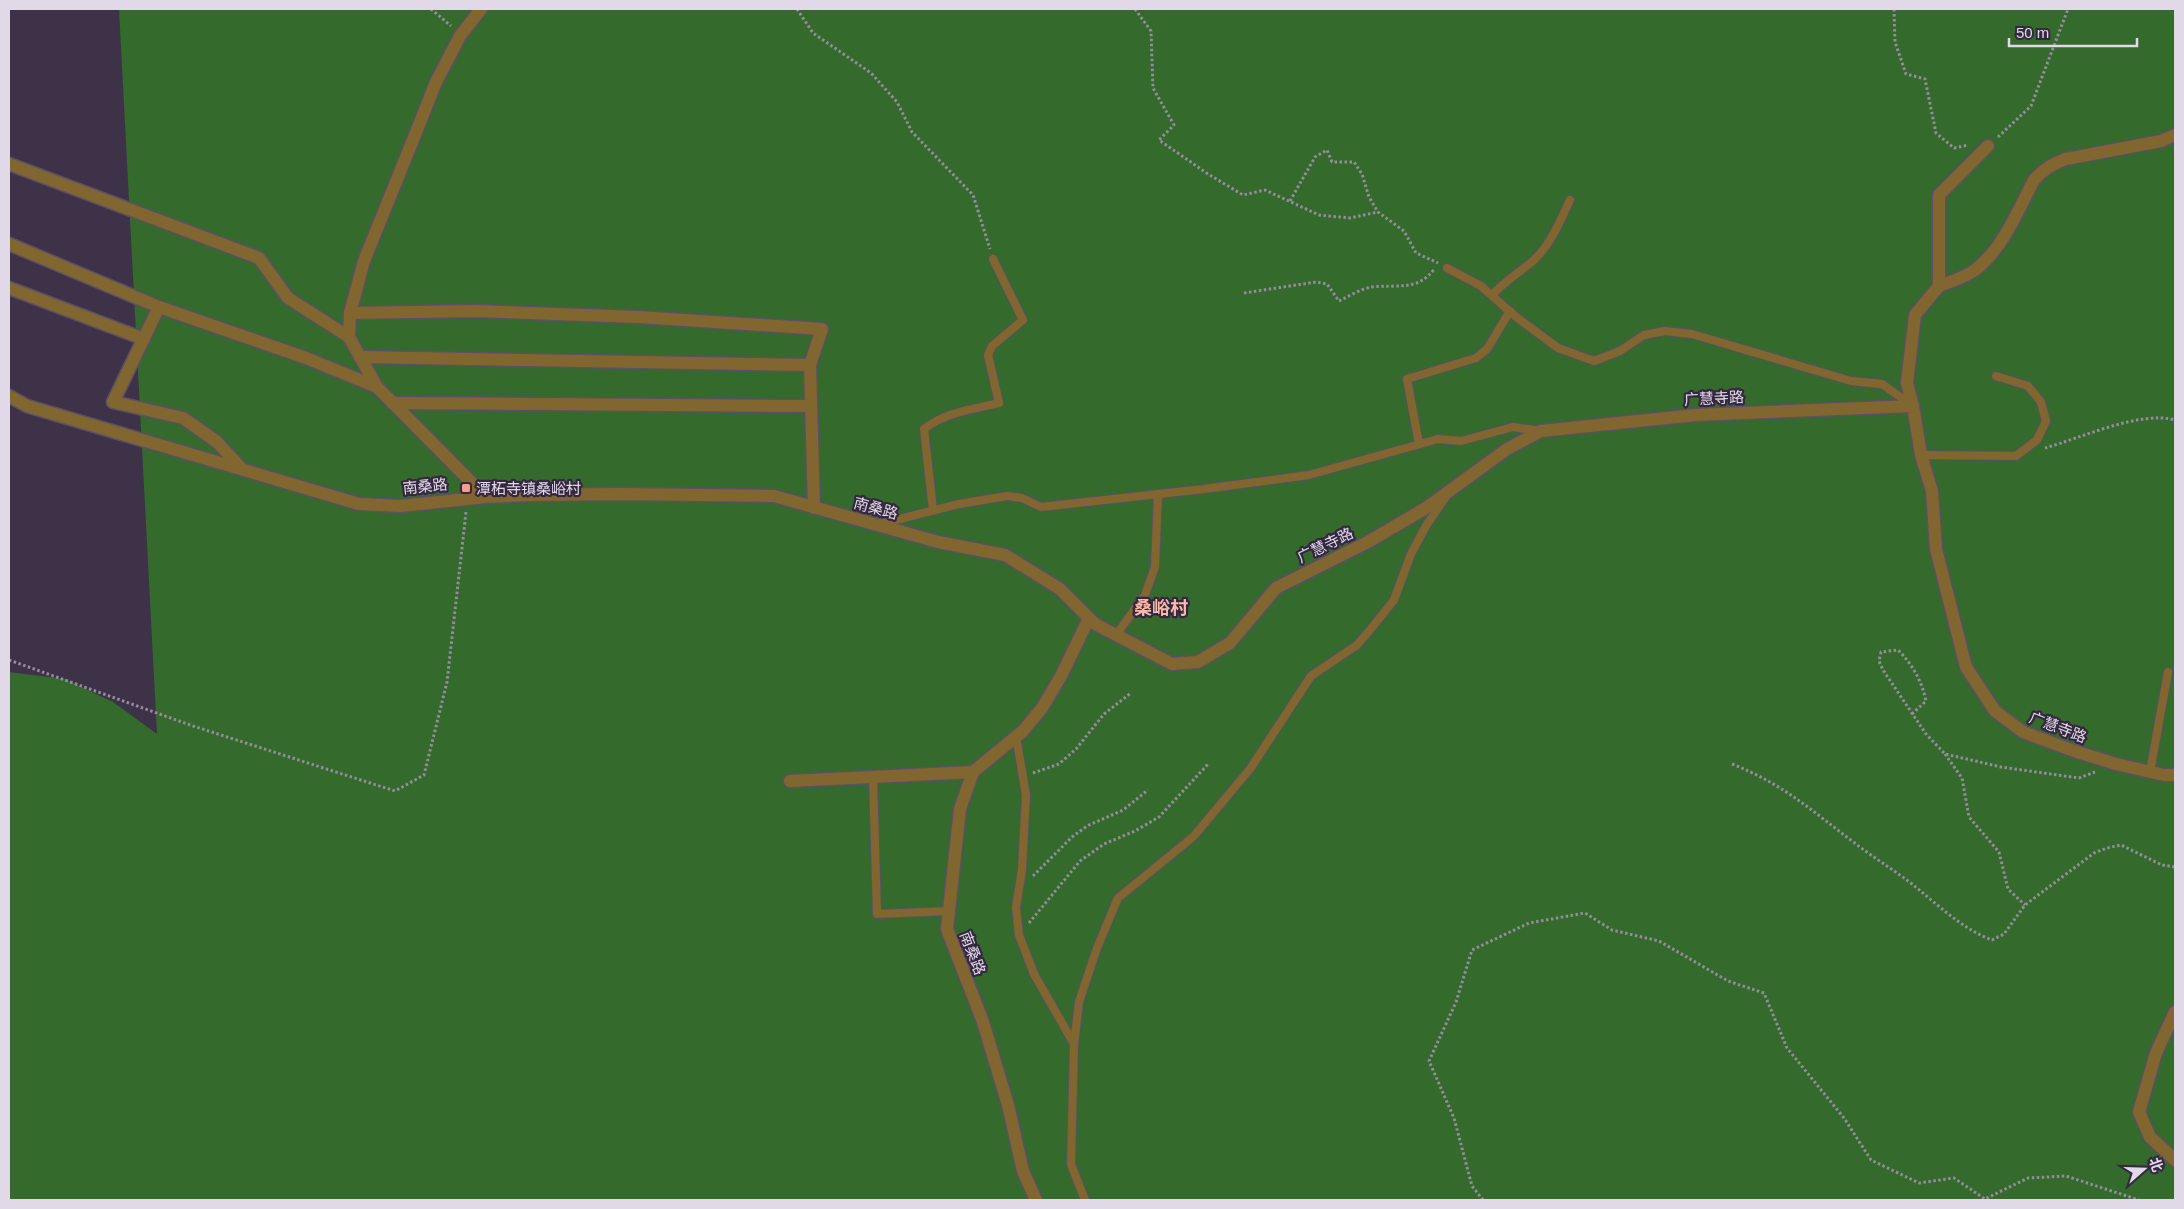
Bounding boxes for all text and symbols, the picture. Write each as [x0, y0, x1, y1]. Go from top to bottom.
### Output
scale bar [2009, 15, 2136, 47]
text: 50 m [2016, 24, 2049, 41]
street label: 广慧寺路 [1684, 388, 1744, 408]
street label: 南桑路 [402, 475, 448, 497]
place label: 潭柘寺镇桑峪村 [476, 480, 581, 497]
marker: 潭柘寺镇桑峪村 [460, 482, 472, 494]
street label: 南桑路 [852, 494, 900, 522]
street label: 广慧寺路 [1294, 524, 1356, 566]
district label: 桑峪村 [1134, 598, 1188, 618]
street label: 广慧寺路 [2027, 708, 2089, 746]
street label: 南桑路 [957, 929, 989, 977]
north arrow [2119, 1144, 2169, 1194]
text: 北 [2146, 1155, 2166, 1174]

